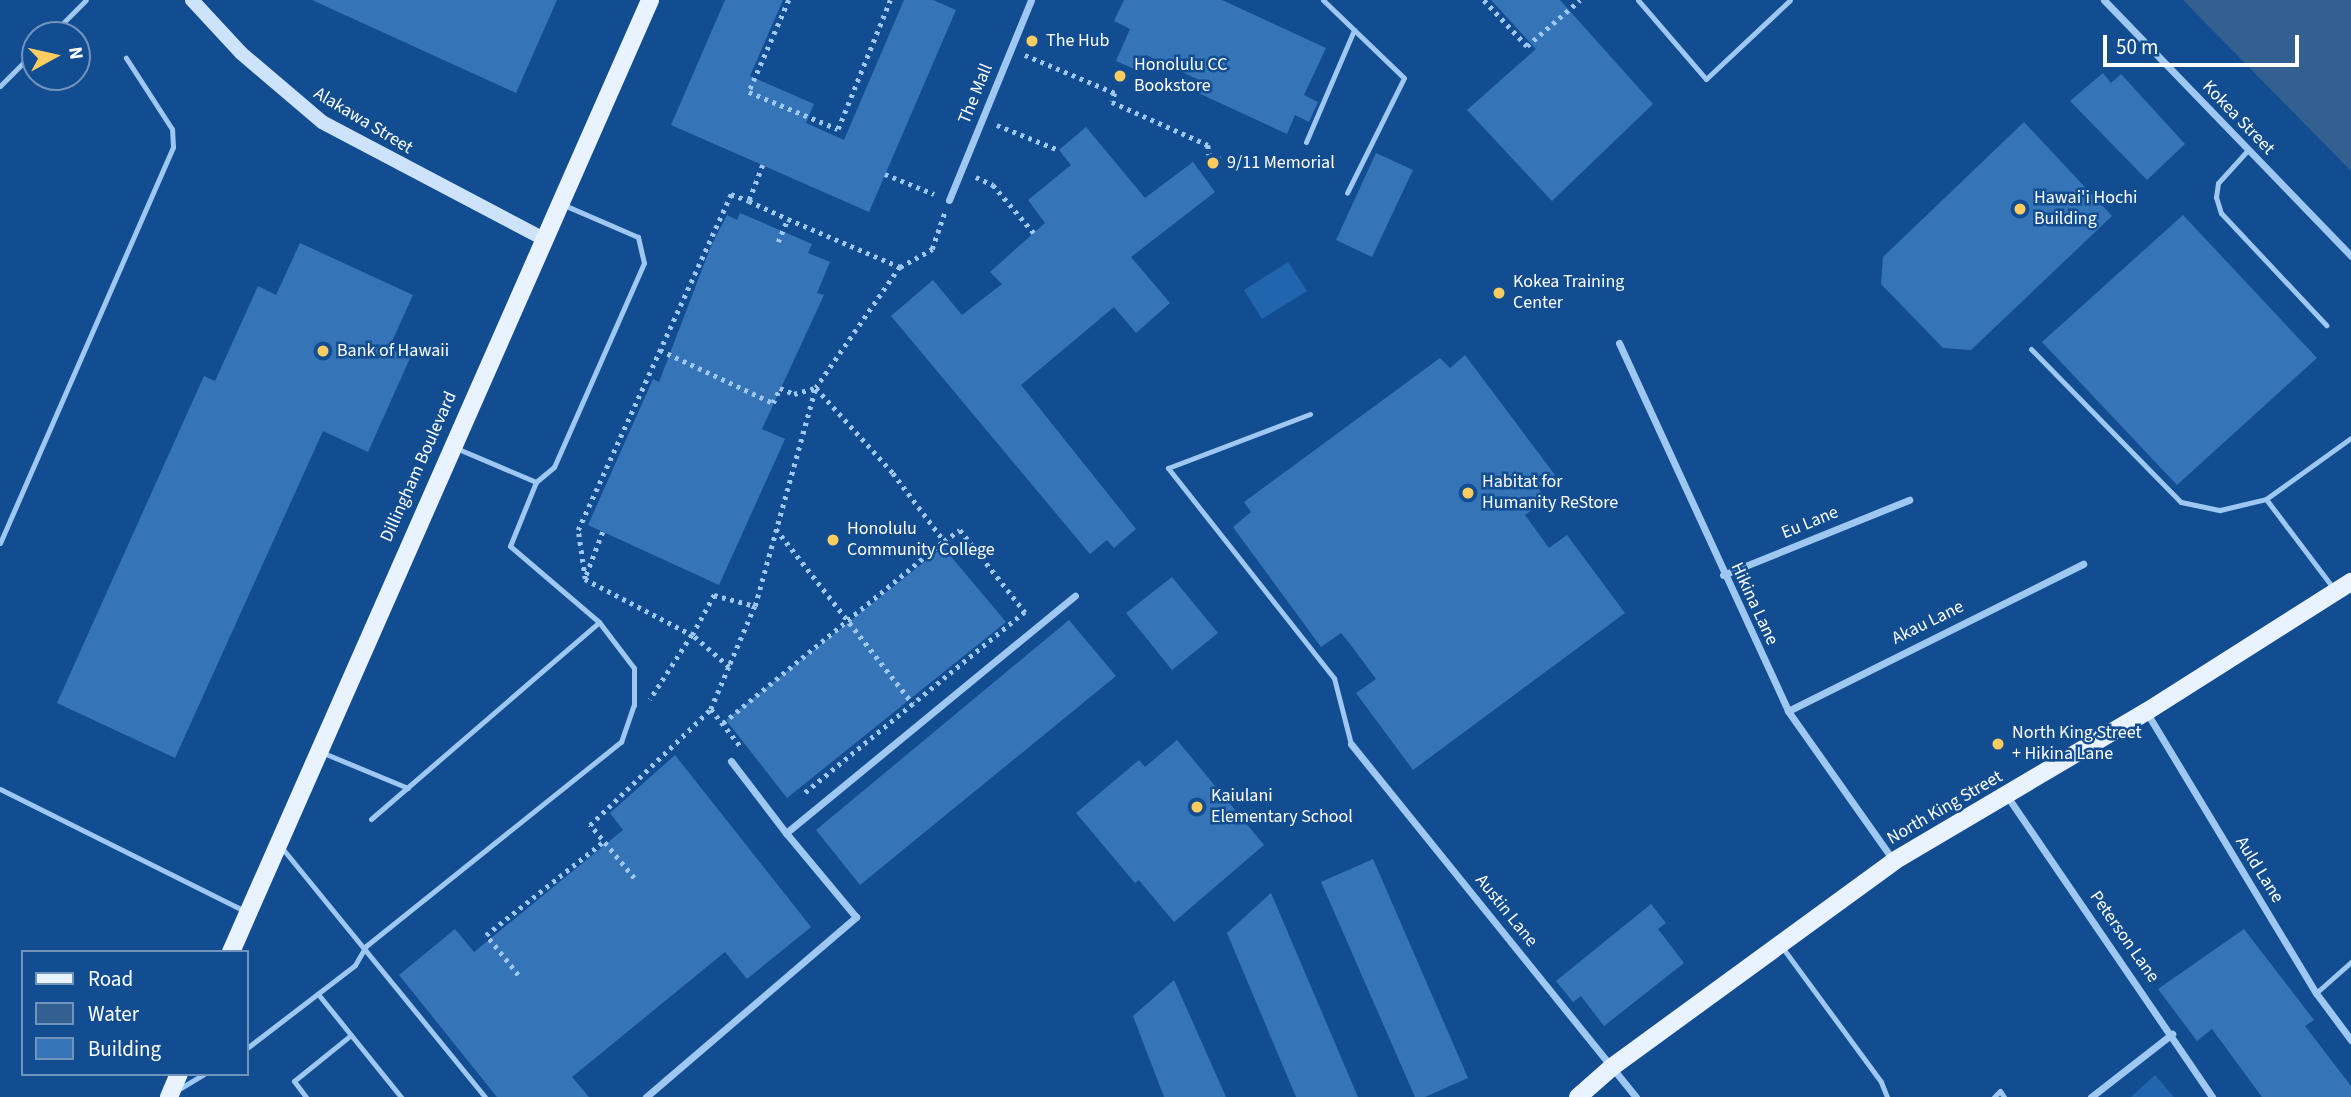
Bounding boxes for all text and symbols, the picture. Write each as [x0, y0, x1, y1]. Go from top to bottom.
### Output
north arrow [21, 21, 91, 91]
scale bar [2106, 21, 2302, 65]
place label: The Hub [1046, 30, 1109, 52]
text: 50 m [2116, 32, 2158, 62]
marker: The Hub [1024, 33, 1040, 49]
text: N [61, 45, 90, 61]
place label: Honolulu CC Bookstore [1134, 55, 1227, 98]
street label: The Mall [954, 61, 998, 127]
marker: Honolulu CC Bookstore [1112, 68, 1128, 84]
street label: Kokea Street [2197, 76, 2279, 160]
street label: Alakawa Street [310, 83, 416, 159]
place label: 9/11 Memorial [1227, 152, 1335, 174]
marker: 9/11 Memorial [1205, 155, 1221, 171]
place label: Hawai'i Hochi Building [2034, 188, 2137, 230]
marker: Hawai'i Hochi Building [2012, 201, 2028, 217]
place label: Kokea Training Center [1513, 272, 1624, 314]
marker: Kokea Training Center [1491, 285, 1507, 301]
place label: Bank of Hawaii [337, 340, 449, 362]
marker: Bank of Hawaii [315, 343, 331, 359]
street label: Dillingham Boulevard [376, 388, 462, 546]
place label: Habitat for Humanity ReStore [1482, 472, 1618, 514]
marker: Habitat for Humanity ReStore [1460, 485, 1476, 501]
street label: Eu Lane [1778, 502, 1842, 544]
place label: Honolulu Community College [847, 519, 995, 562]
marker: Honolulu Community College [825, 532, 841, 548]
street label: Hikina Lane [1725, 559, 1783, 649]
street label: Akau Lane [1888, 596, 1968, 650]
place label: North King Street + Hikina Lane [2012, 723, 2142, 766]
marker: North King Street + Hikina Lane [1990, 736, 2006, 752]
street label: North King Street [1883, 766, 2007, 850]
place label: Kaiulani Elementary School [1211, 786, 1353, 828]
marker: Kaiulani Elementary School [1189, 799, 1205, 815]
street label: Auld Lane [2230, 833, 2288, 907]
street label: Austin Lane [1470, 870, 1542, 952]
street label: Peterson Lane [2085, 887, 2163, 987]
legend [21, 950, 248, 1076]
text: Road [88, 964, 133, 994]
text: Water [88, 999, 139, 1029]
text: Building [88, 1034, 161, 1064]

